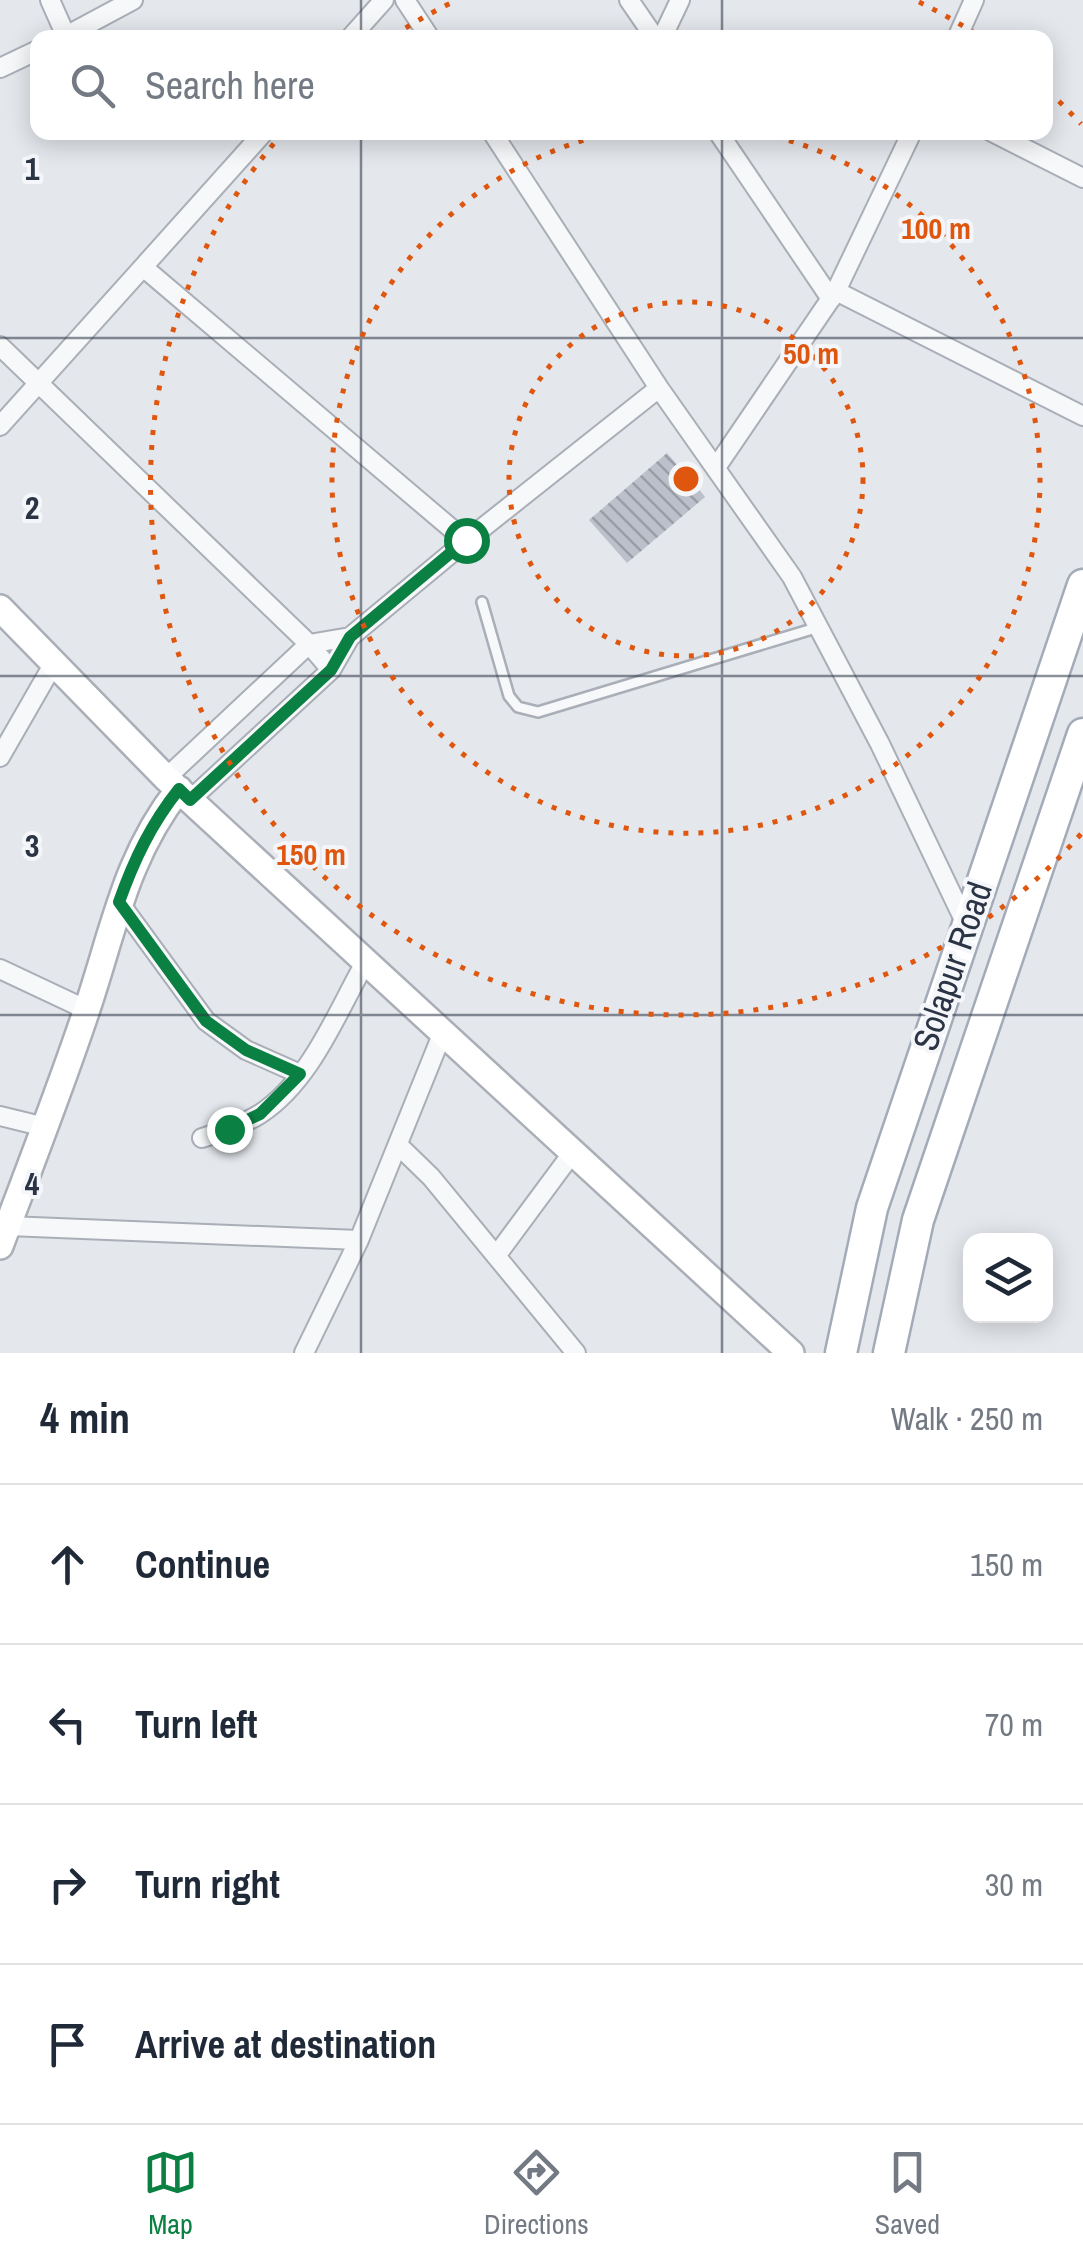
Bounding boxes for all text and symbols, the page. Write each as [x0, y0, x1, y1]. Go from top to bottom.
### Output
search box [30, 30, 1053, 140]
icon: search [65, 58, 120, 113]
text: Search here [145, 60, 315, 111]
text: 1 [25, 147, 40, 190]
text: 100 m [901, 208, 971, 248]
text: 50 m [783, 333, 839, 373]
centre of rings [668, 461, 704, 497]
text: 2 [25, 486, 39, 529]
route start [444, 518, 490, 564]
text: 3 [25, 824, 39, 867]
text: 150 m [276, 834, 346, 874]
street label: Solapur Road [901, 875, 1003, 1057]
route end [207, 1107, 253, 1153]
text: 4 [25, 1162, 40, 1205]
map controls [963, 1233, 1053, 1323]
button: layers [963, 1233, 1053, 1323]
text: 4 min [40, 1390, 130, 1446]
text: Walk · 250 m [891, 1397, 1043, 1440]
icon: ahead [40, 1537, 95, 1592]
text: Continue [135, 1539, 270, 1590]
text: 150 m [970, 1543, 1043, 1586]
icon: left [40, 1697, 95, 1752]
text: Turn left [135, 1699, 257, 1750]
text: 70 m [985, 1703, 1043, 1746]
icon: right [40, 1857, 95, 1912]
text: Turn right [135, 1859, 280, 1910]
text: 30 m [985, 1863, 1043, 1906]
icon: arrive [40, 2017, 95, 2072]
text: Arrive at destination [135, 2019, 436, 2070]
tab: Map [143, 2145, 198, 2243]
tab: Directions [484, 2145, 589, 2243]
tab: Saved [875, 2145, 940, 2243]

